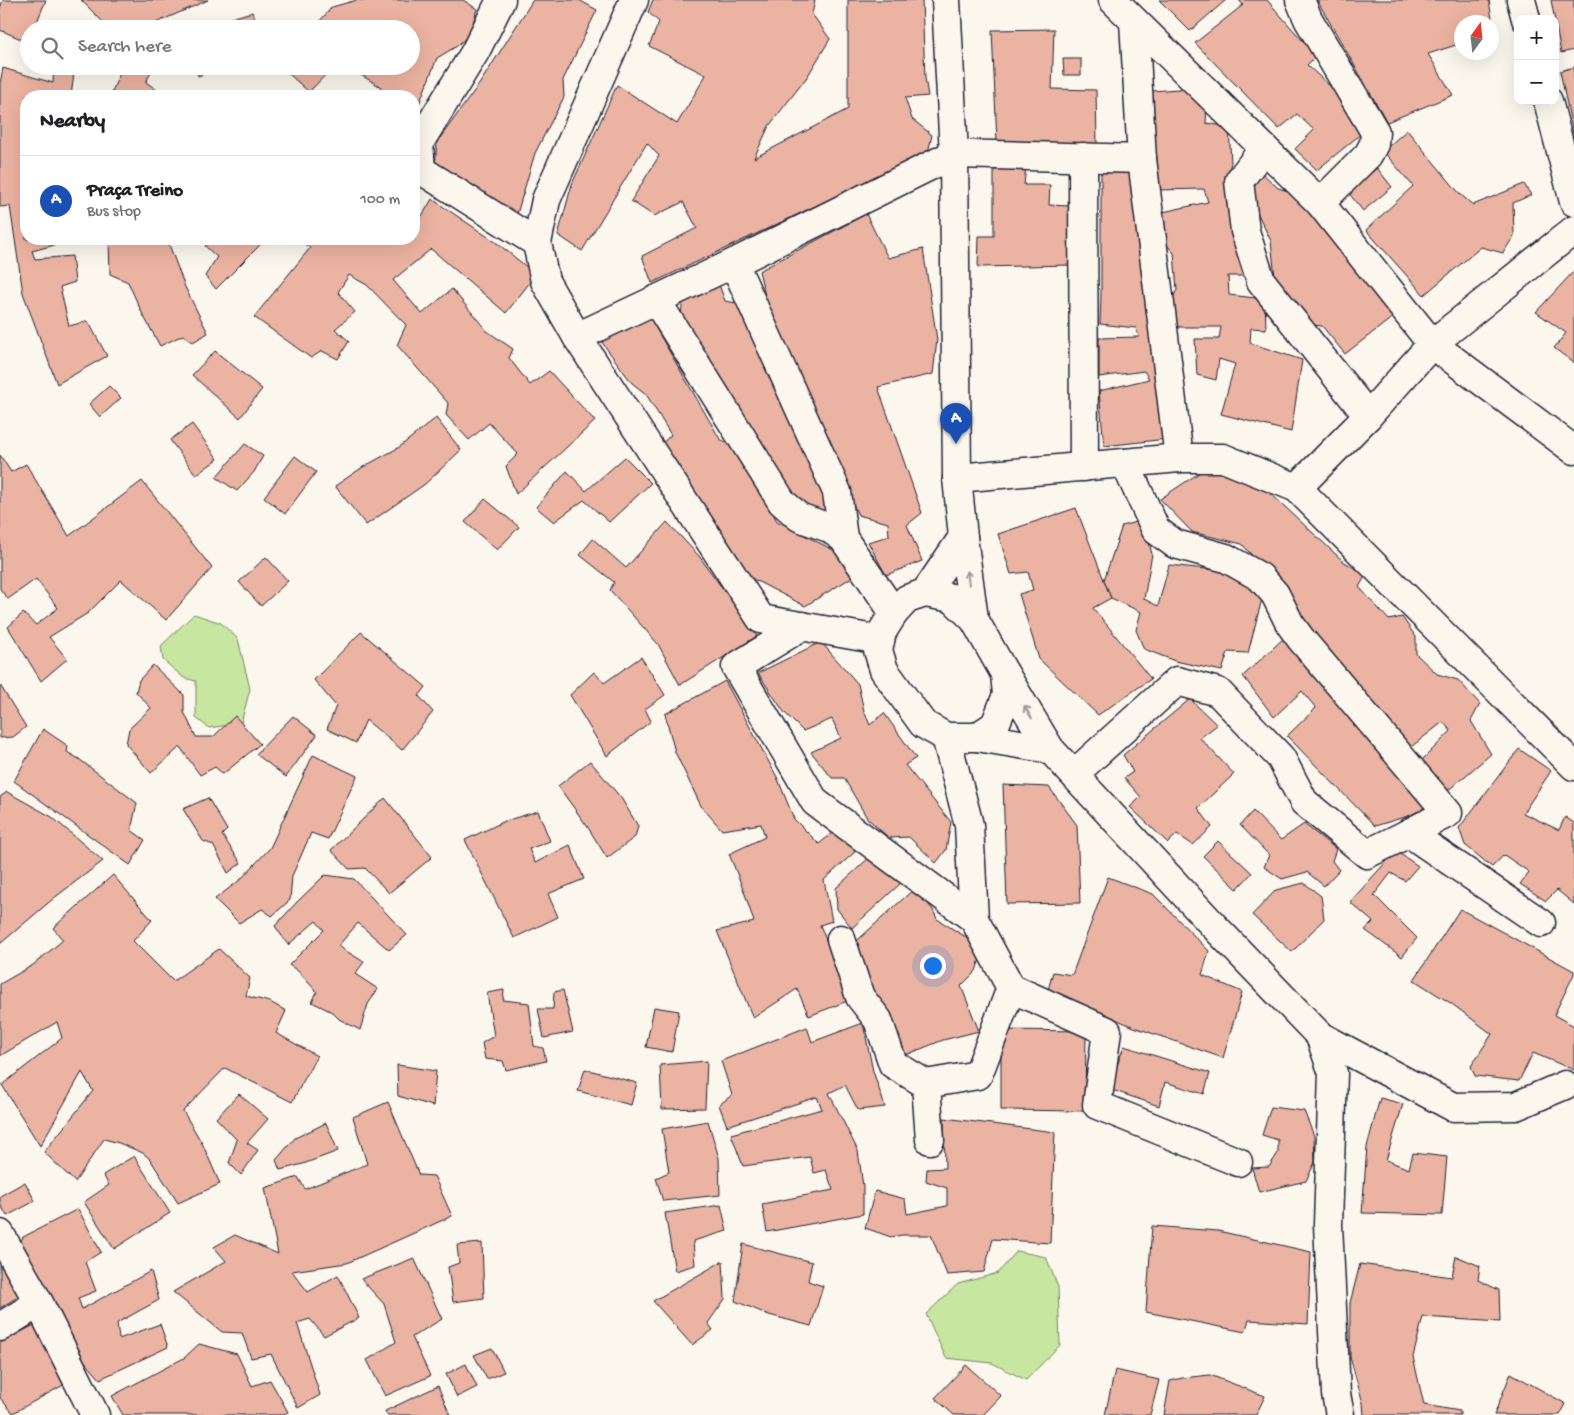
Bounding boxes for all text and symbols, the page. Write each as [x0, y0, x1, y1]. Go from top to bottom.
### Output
north arrow [1454, 15, 1499, 60]
map controls [1514, 15, 1559, 105]
button: + [1514, 15, 1559, 60]
search box [20, 20, 420, 75]
icon: search [38, 34, 66, 62]
text: Search here [78, 36, 172, 59]
button: − [1514, 60, 1559, 105]
text: Nearby [40, 110, 105, 135]
text: Praça Treino [87, 180, 183, 203]
text: A [51, 191, 61, 210]
text: 100 m [360, 191, 400, 210]
text: Bus stop [87, 203, 141, 222]
pin: A [940, 403, 972, 444]
one-way arrow [963, 570, 973, 586]
one-way arrow [1022, 705, 1032, 719]
your location [920, 953, 946, 979]

